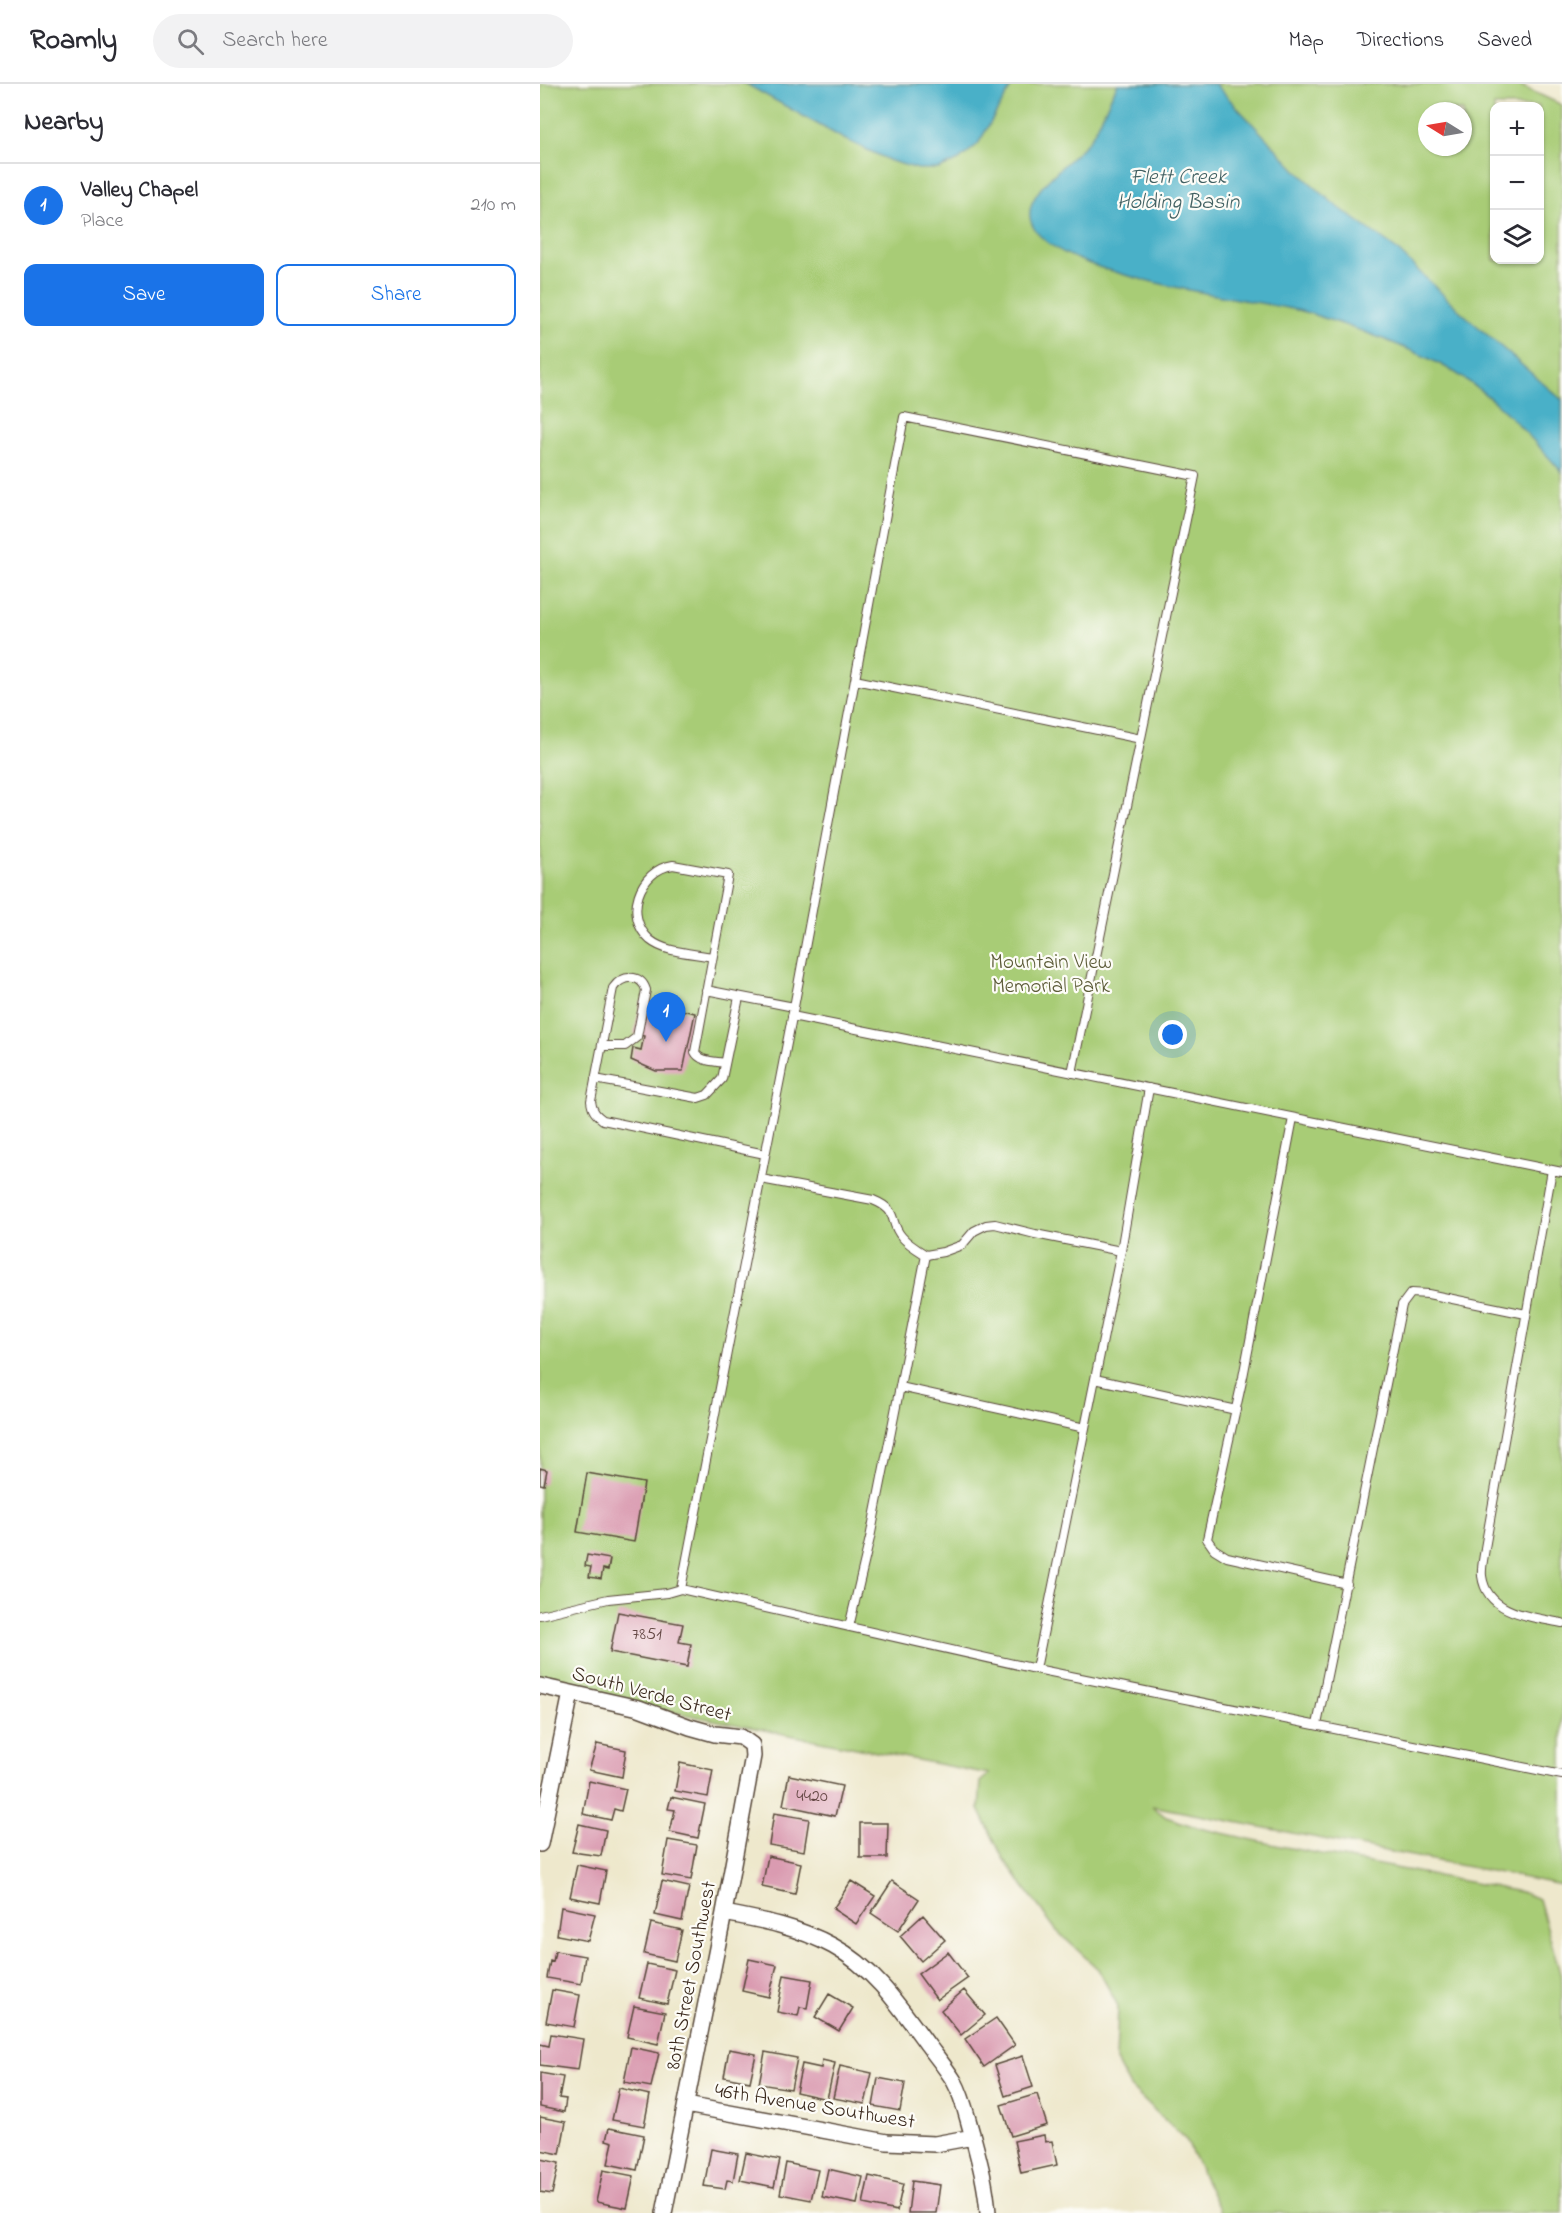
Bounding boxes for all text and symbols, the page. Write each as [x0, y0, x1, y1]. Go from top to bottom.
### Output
search box [153, 14, 573, 68]
text: Roamly [30, 21, 117, 62]
icon: search [174, 25, 207, 58]
text: Search here [222, 25, 328, 57]
text: Map [1288, 26, 1324, 56]
text: Directions [1357, 26, 1444, 56]
text: Saved [1477, 26, 1532, 56]
north arrow [1418, 102, 1472, 156]
map controls [1490, 102, 1544, 264]
button: + [1490, 102, 1544, 156]
text: Nearby [24, 104, 103, 142]
button: − [1490, 156, 1544, 210]
water label: Flett Creek Holding Basin [1117, 162, 1240, 219]
text: Valley Chapel [81, 175, 198, 207]
text: 1 [40, 191, 47, 220]
text: 210 m [471, 191, 516, 220]
text: Place [81, 207, 123, 236]
button: layers [1490, 210, 1544, 264]
button: Save [24, 264, 264, 326]
button: Share [276, 264, 516, 326]
park label: Mountain View Memorial Park [990, 948, 1112, 1002]
pin: 1 [646, 992, 686, 1042]
your location [1158, 1020, 1187, 1049]
house number: 7851 [632, 1622, 662, 1648]
street label: South Verde Street [568, 1659, 734, 1731]
house number: 4420 [796, 1784, 828, 1810]
street label: 80th Street Southwest [659, 1878, 725, 2072]
street label: 46th Avenue Southwest [712, 2076, 917, 2138]

